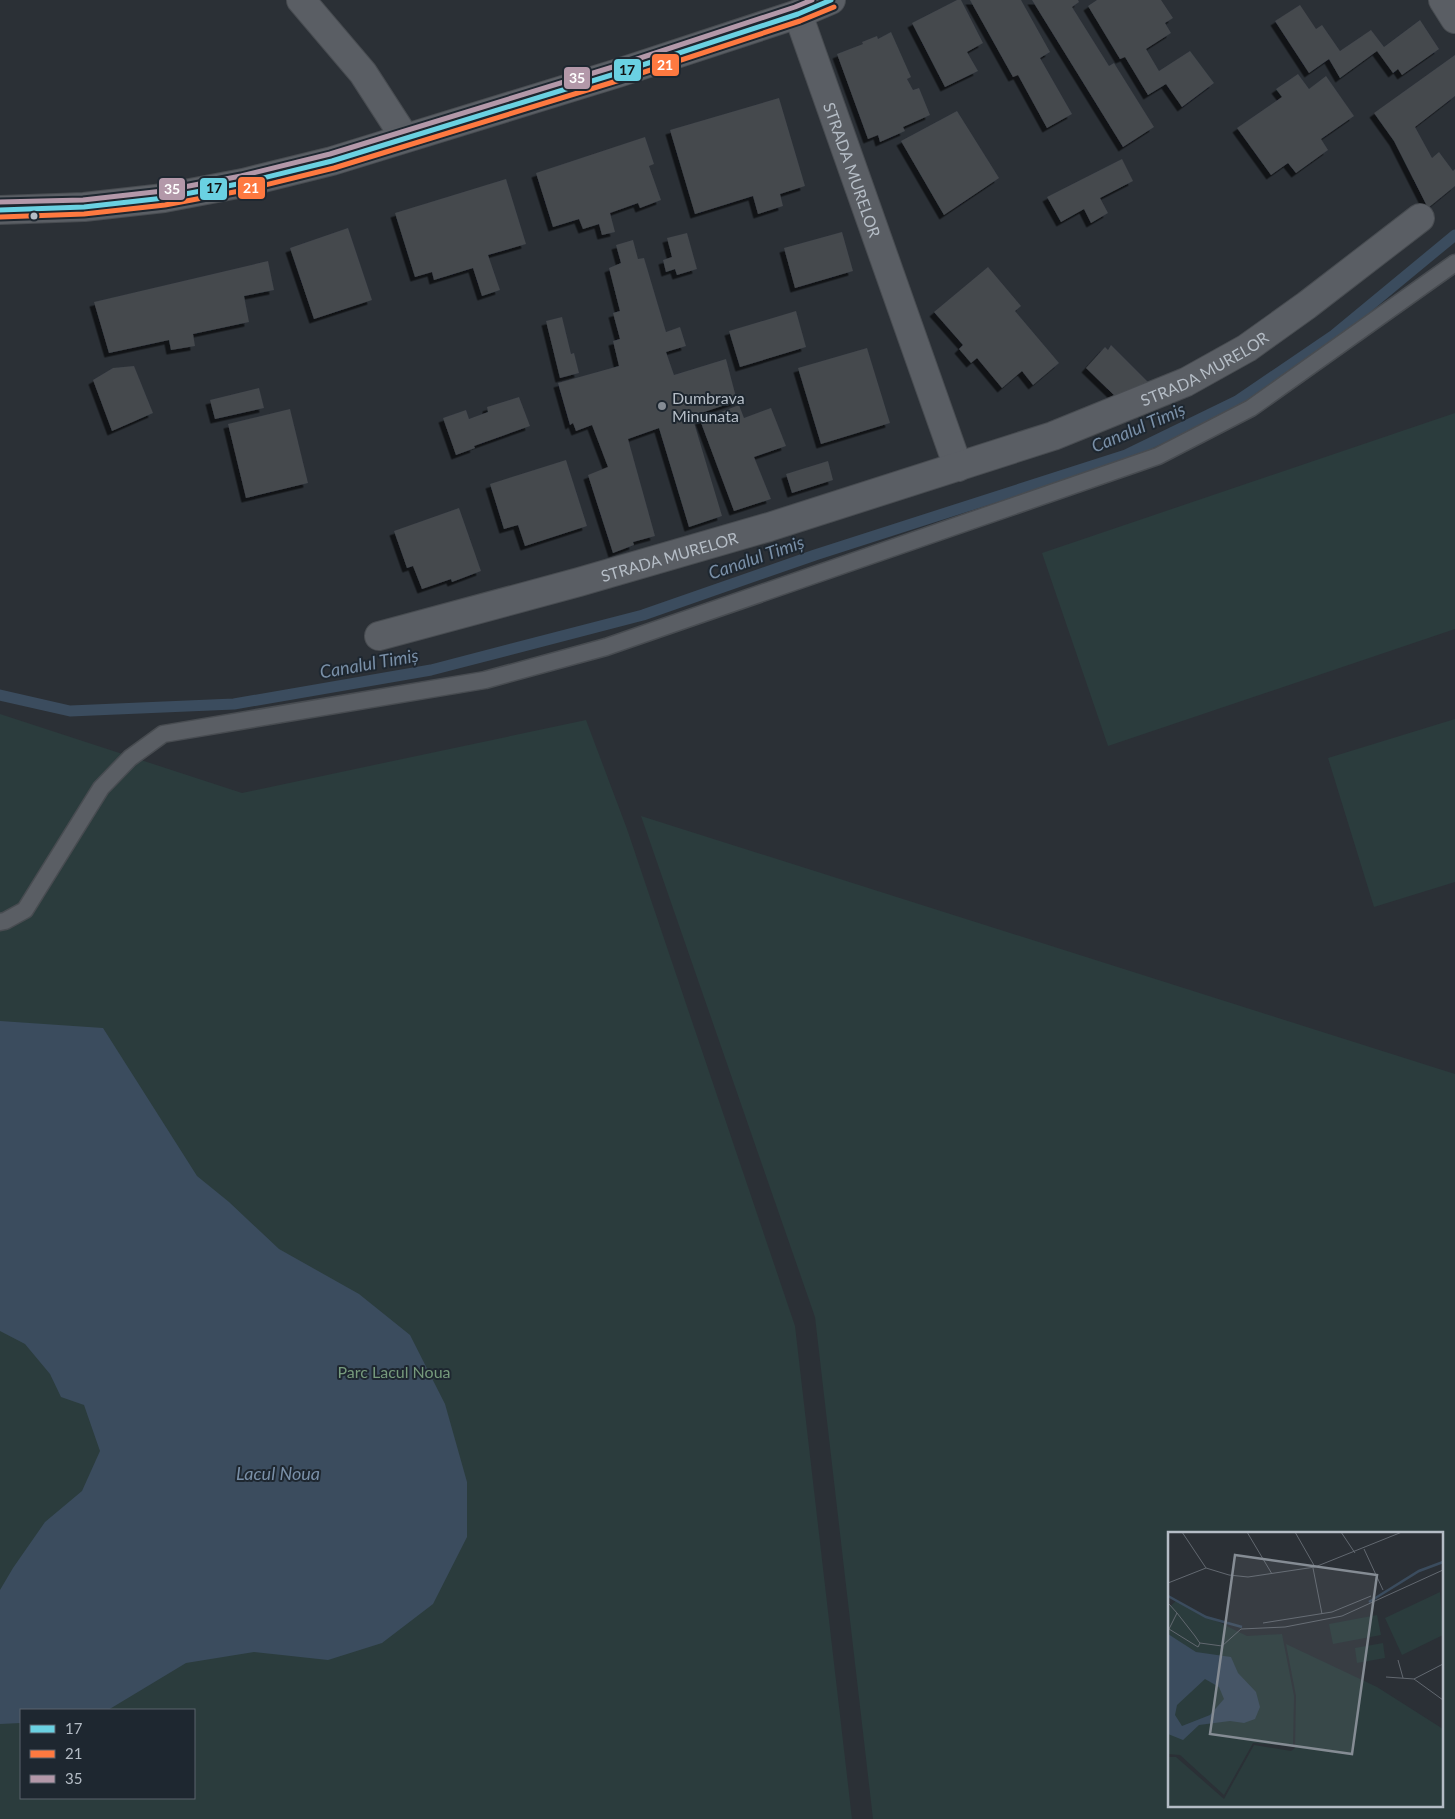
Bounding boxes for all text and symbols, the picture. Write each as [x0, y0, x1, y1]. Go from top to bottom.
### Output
line badge: 21 [651, 53, 680, 77]
text: 21 [657, 56, 673, 73]
line badge: 17 [613, 58, 642, 82]
text: 17 [619, 61, 635, 78]
line badge: 35 [563, 66, 591, 90]
text: 35 [569, 69, 585, 86]
street label: STRADA MURELOR [820, 100, 886, 240]
line badge: 21 [237, 176, 266, 200]
line badge: 35 [158, 177, 186, 201]
line badge: 17 [199, 177, 228, 201]
text: 17 [206, 179, 222, 196]
text: 21 [243, 179, 259, 196]
text: 35 [164, 180, 180, 197]
unlabelled marker [29, 211, 39, 221]
street label: STRADA MURELOR [1137, 327, 1271, 409]
place label: Dumbrava Minunata [672, 388, 745, 425]
water label: Canalul Timiș [1088, 397, 1188, 457]
marker: Dumbrava Minunata [656, 400, 668, 412]
street label: STRADA MURELOR [598, 527, 740, 585]
water label: Canalul Timiș [705, 530, 807, 584]
water label: Canalul Timiș [318, 643, 420, 683]
park label: Parc Lacul Noua [337, 1362, 451, 1381]
water label: Lacul Noua [236, 1462, 320, 1484]
inset map [1168, 1532, 1442, 1806]
legend [20, 1709, 195, 1799]
text: 17 [65, 1719, 83, 1737]
text: 21 [65, 1744, 82, 1762]
text: 35 [65, 1769, 82, 1787]

